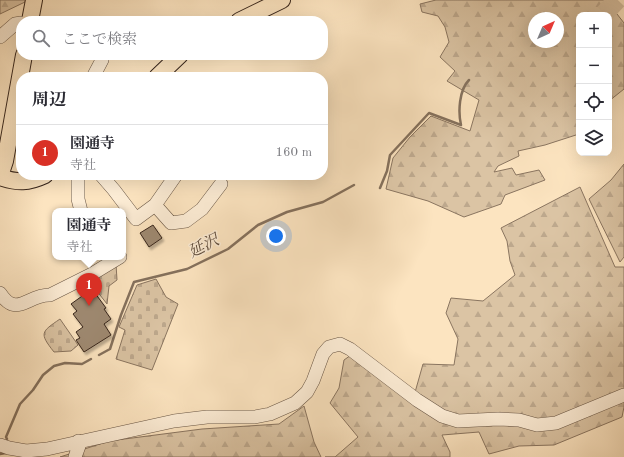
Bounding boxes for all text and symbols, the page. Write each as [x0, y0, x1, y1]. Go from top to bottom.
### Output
north arrow [528, 12, 564, 48]
map controls [576, 12, 612, 156]
button: + [576, 12, 612, 48]
search box [16, 16, 328, 60]
icon: search [30, 27, 52, 49]
text: ここで検索 [62, 33, 137, 48]
button: − [576, 48, 612, 84]
button: locate [576, 84, 612, 120]
text: 周辺 [32, 92, 66, 109]
button: layers [576, 120, 612, 156]
text: 園通寺 [70, 137, 115, 152]
text: 1 [41, 146, 49, 159]
text: 160 m [275, 146, 312, 159]
text: 寺社 [70, 159, 96, 172]
popup [52, 208, 126, 260]
text: 園通寺 [66, 219, 112, 234]
your location [266, 226, 286, 246]
water label: 延沢 [185, 230, 224, 261]
text: 寺社 [66, 241, 93, 254]
pin: 1 [76, 273, 102, 306]

